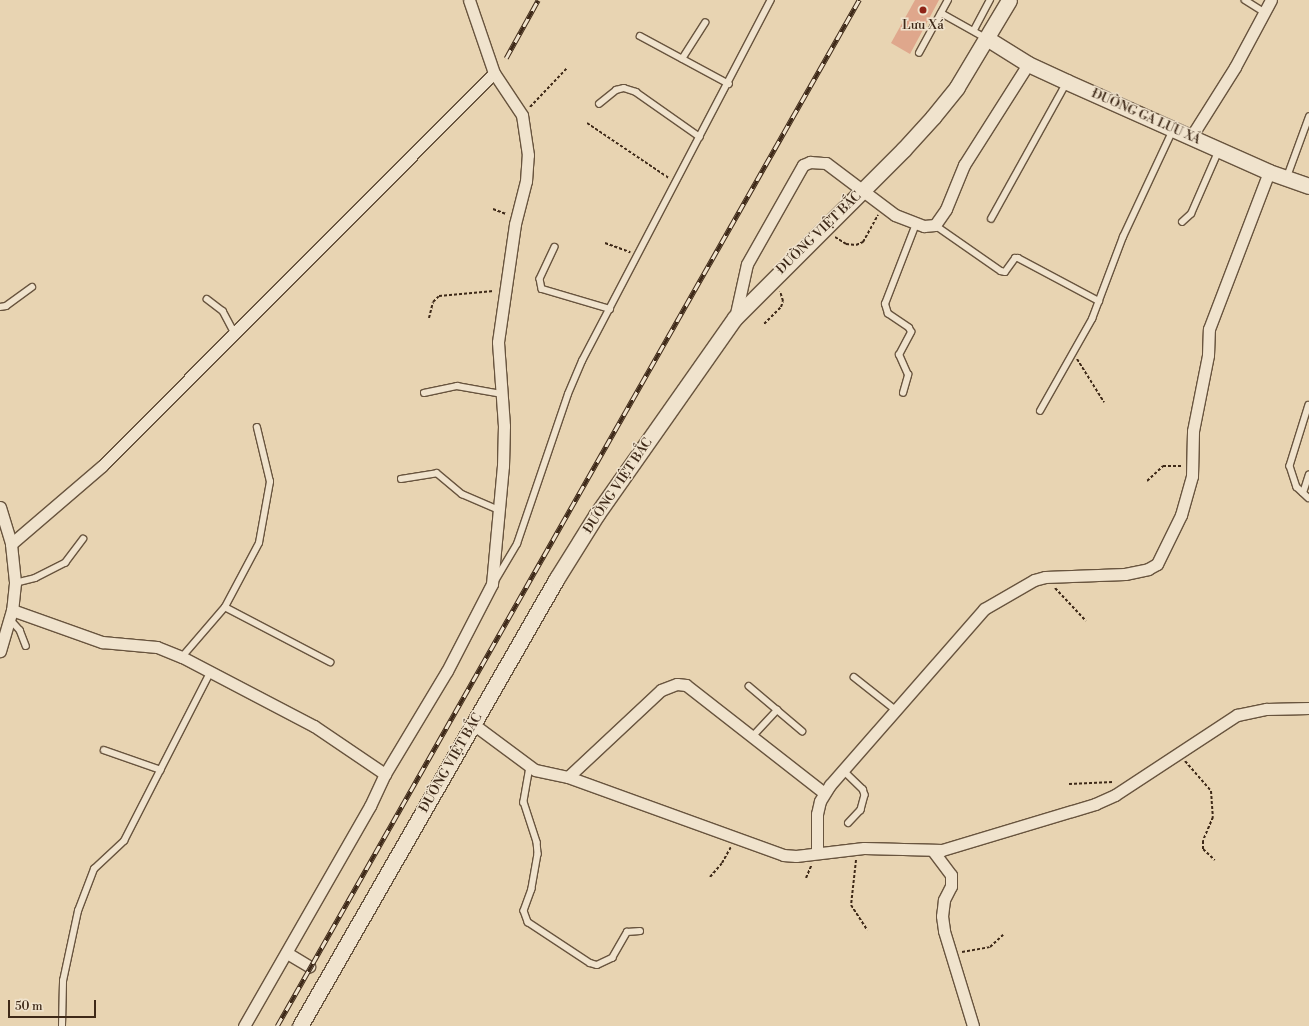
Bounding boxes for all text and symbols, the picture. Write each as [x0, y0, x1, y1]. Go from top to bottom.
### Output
marker: Lưu Xá [917, 4, 929, 16]
place label: Lưu Xá [902, 17, 944, 33]
street label: ĐƯỜNG GA LƯU XÁ [1089, 86, 1203, 148]
street label: ĐƯỜNG VIỆT BẮC [773, 189, 865, 277]
street label: ĐƯỜNG VIỆT BẮC [580, 435, 656, 537]
street label: ĐƯỜNG VIỆT BẮC [416, 711, 486, 815]
scale bar [10, 992, 98, 1018]
text: 50 m [15, 999, 43, 1014]

